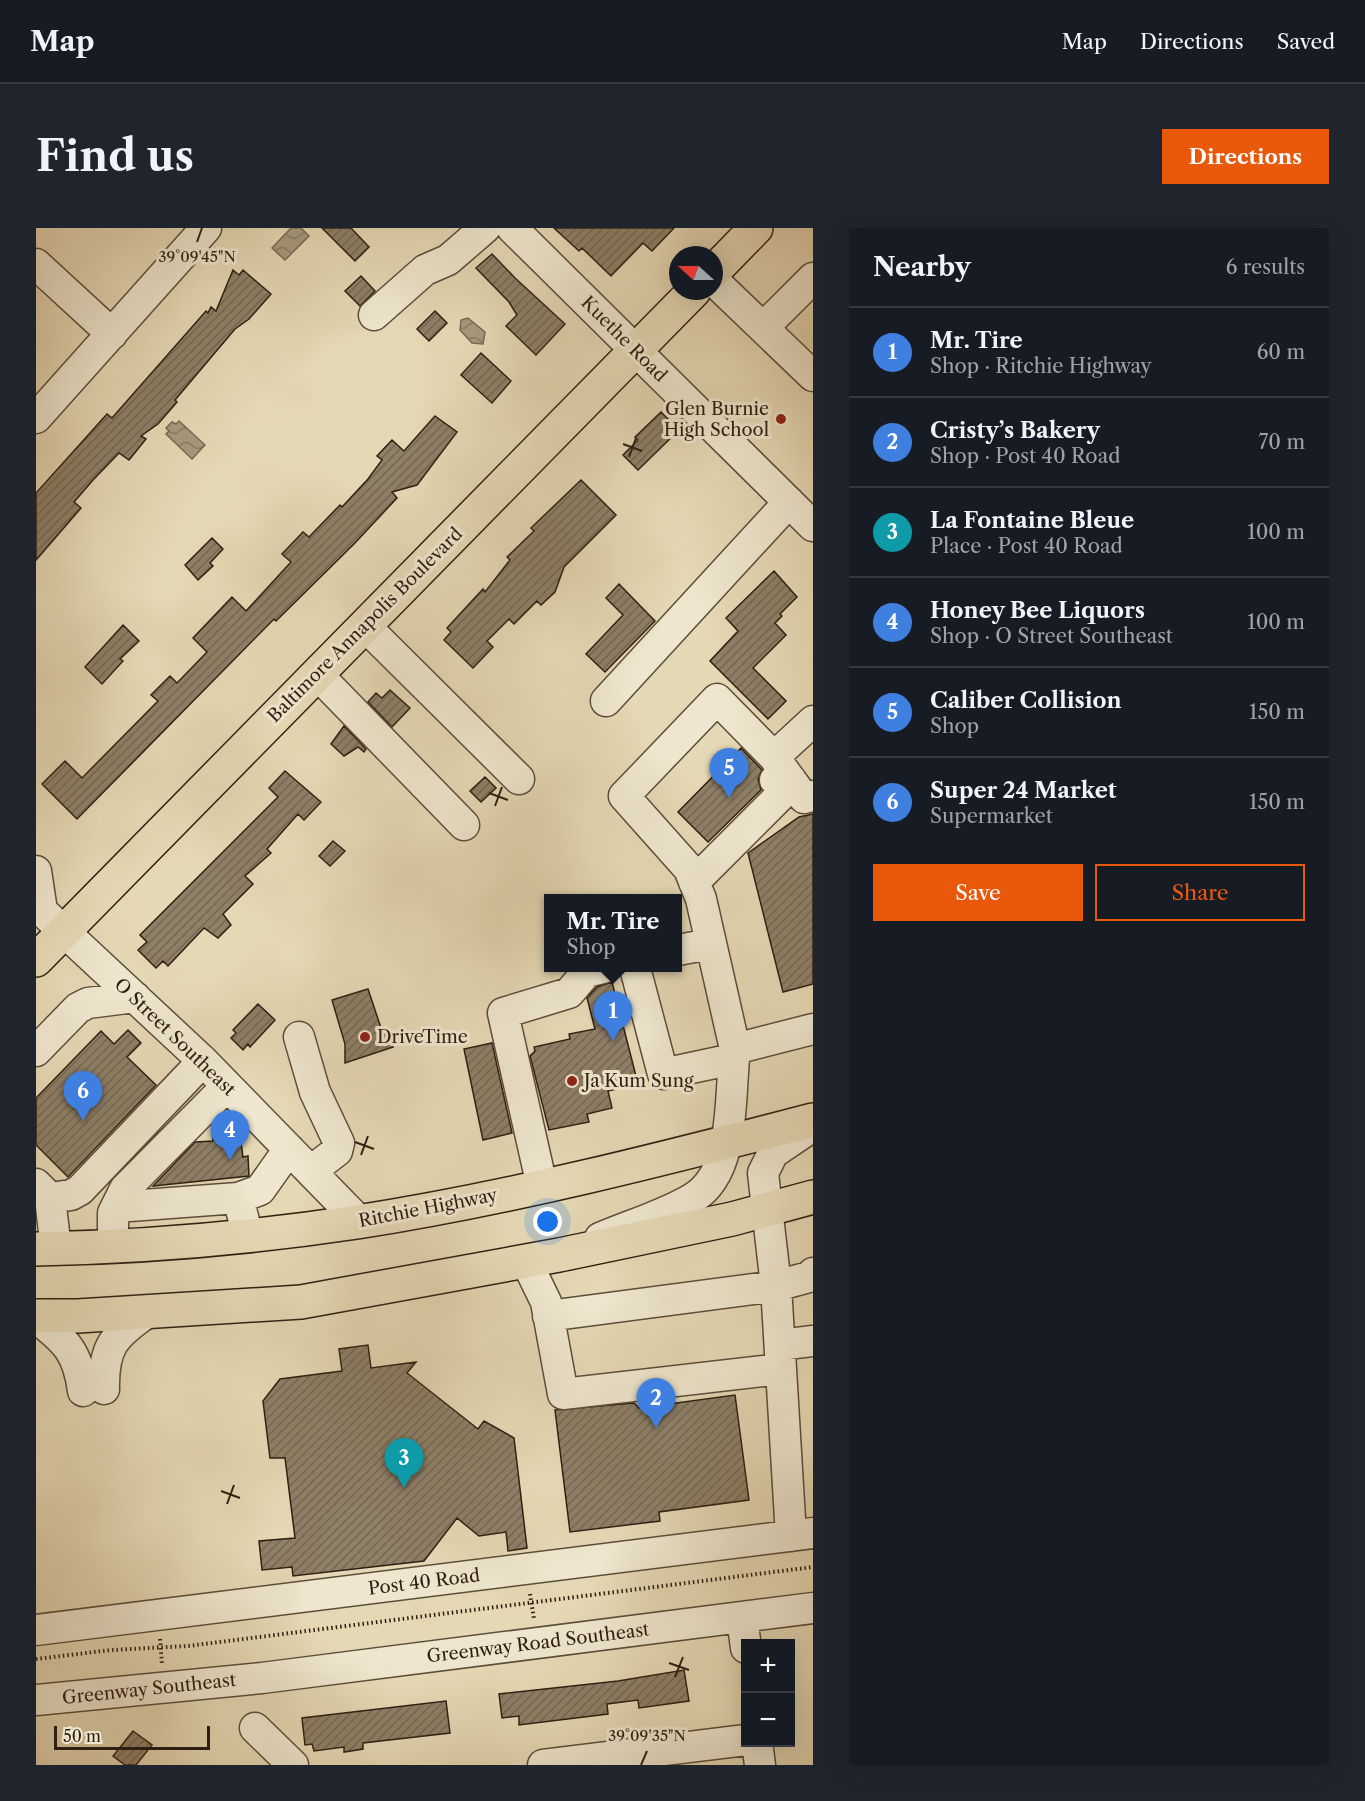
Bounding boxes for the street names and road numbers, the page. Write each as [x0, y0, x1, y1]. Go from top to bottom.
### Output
street label: Kuethe Road [577, 292, 671, 386]
street label: Baltimore Annapolis Boulevard [263, 523, 467, 727]
street label: O Street Southeast [110, 974, 241, 1101]
street label: Ritchie Highway [357, 1184, 500, 1232]
street label: Post 40 Road [367, 1564, 481, 1600]
street label: Greenway Road Southeast [425, 1618, 651, 1668]
street label: Greenway Southeast [61, 1669, 238, 1709]

